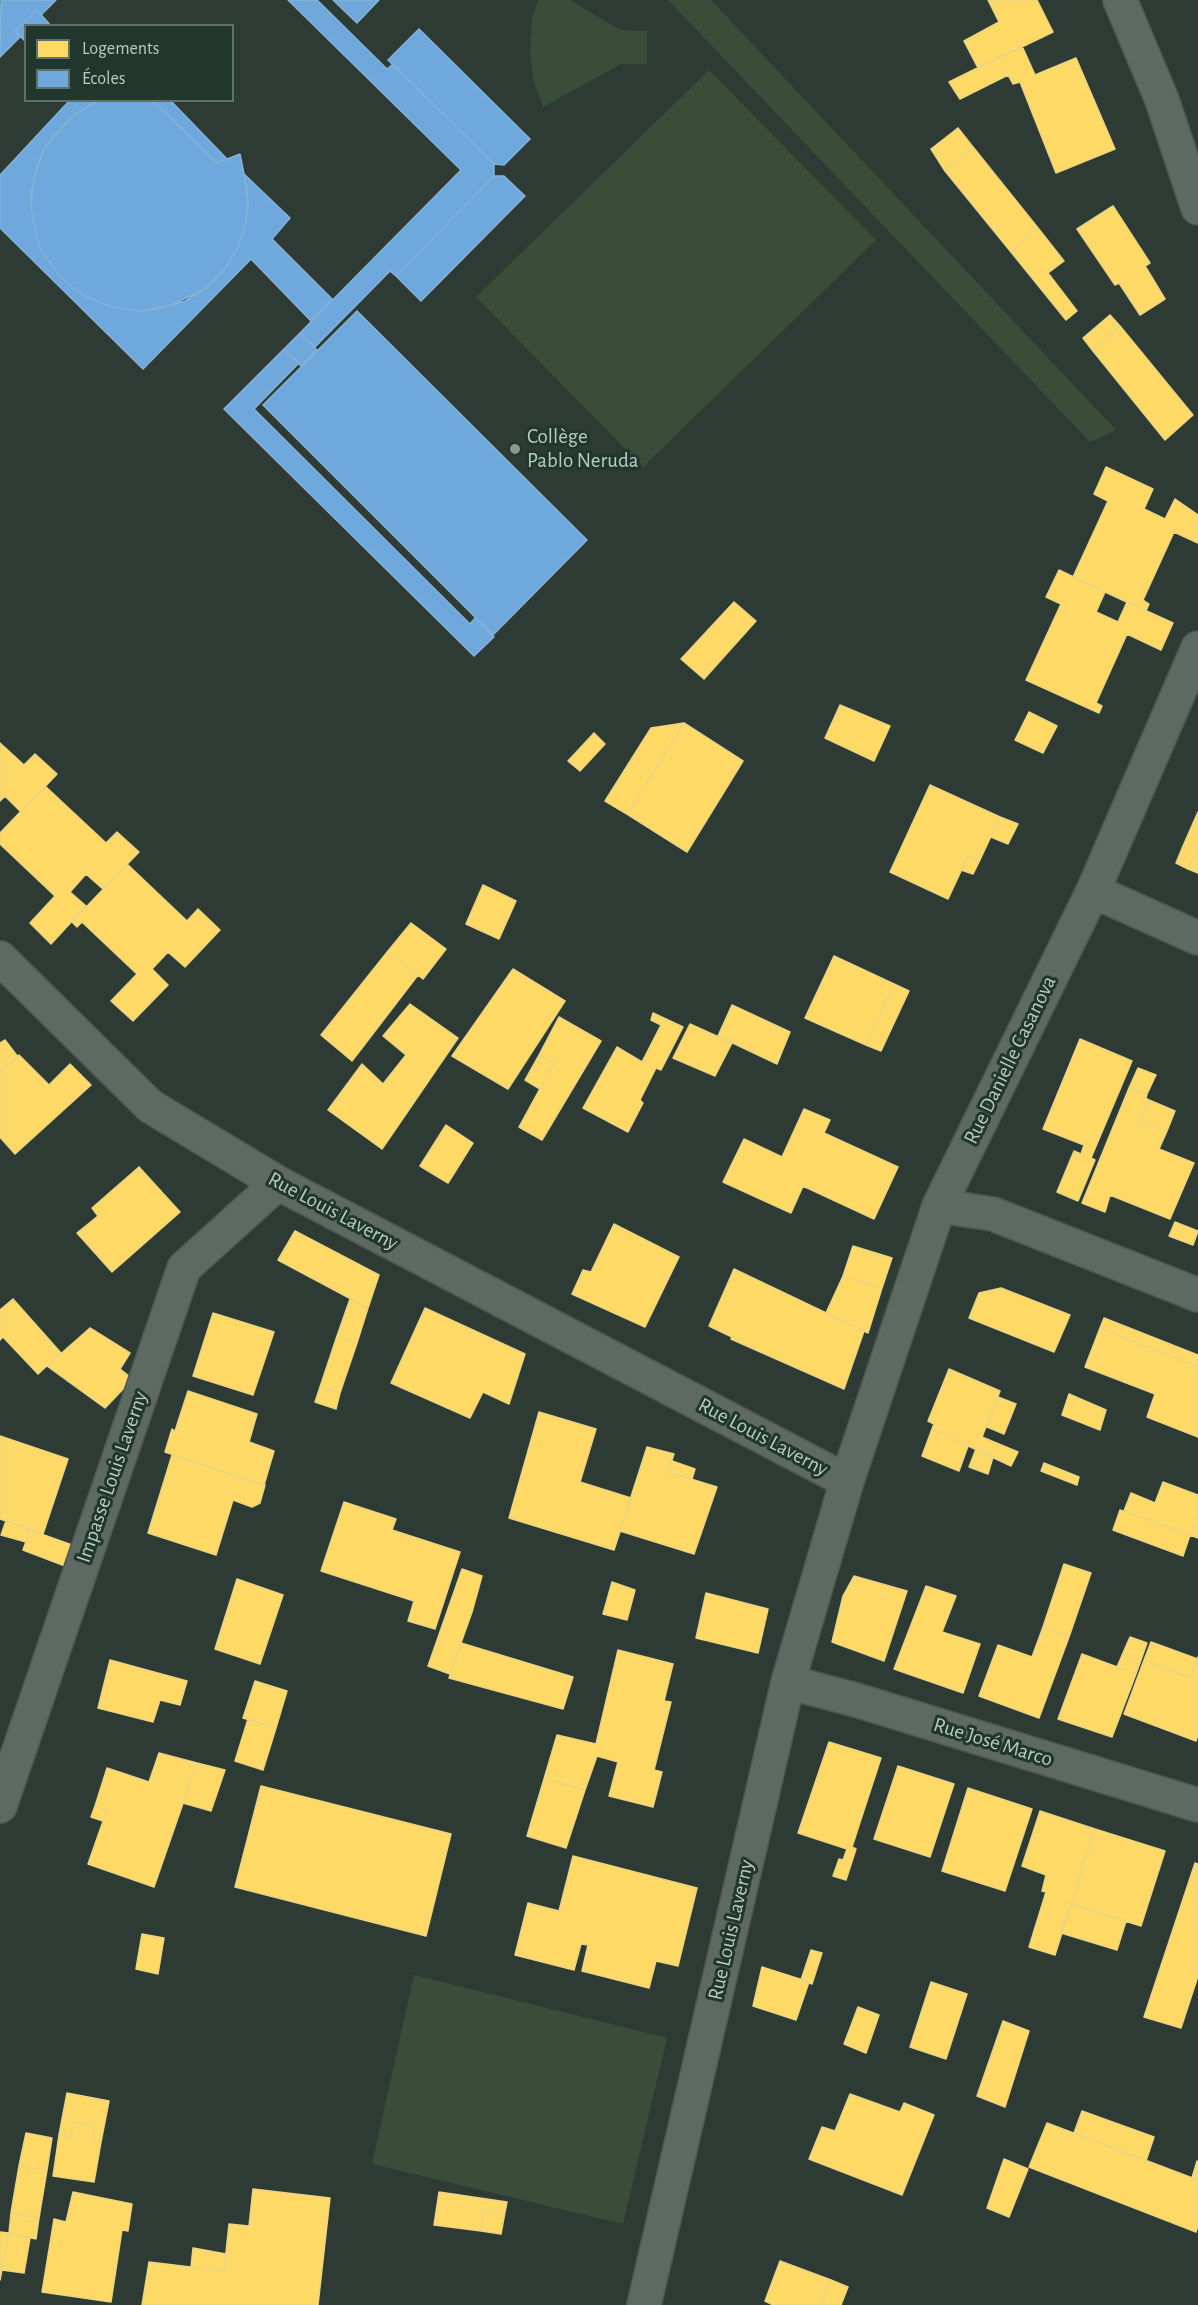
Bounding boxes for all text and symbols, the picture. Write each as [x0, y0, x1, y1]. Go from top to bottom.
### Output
legend [24, 24, 234, 102]
text: Logements [82, 40, 160, 58]
text: Écoles [82, 70, 125, 88]
place label: Collège Pablo Neruda [527, 424, 638, 474]
marker: Collège Pablo Neruda [508, 442, 522, 456]
street label: Rue Danielle Casanova [958, 972, 1062, 1148]
street label: Rue Louis Laverny [264, 1166, 402, 1256]
street label: Impasse Louis Laverny [71, 1388, 153, 1566]
street label: Rue Louis Laverny [694, 1392, 832, 1482]
street label: Rue José Marco [930, 1712, 1056, 1772]
street label: Rue Louis Laverny [703, 1857, 759, 2003]

